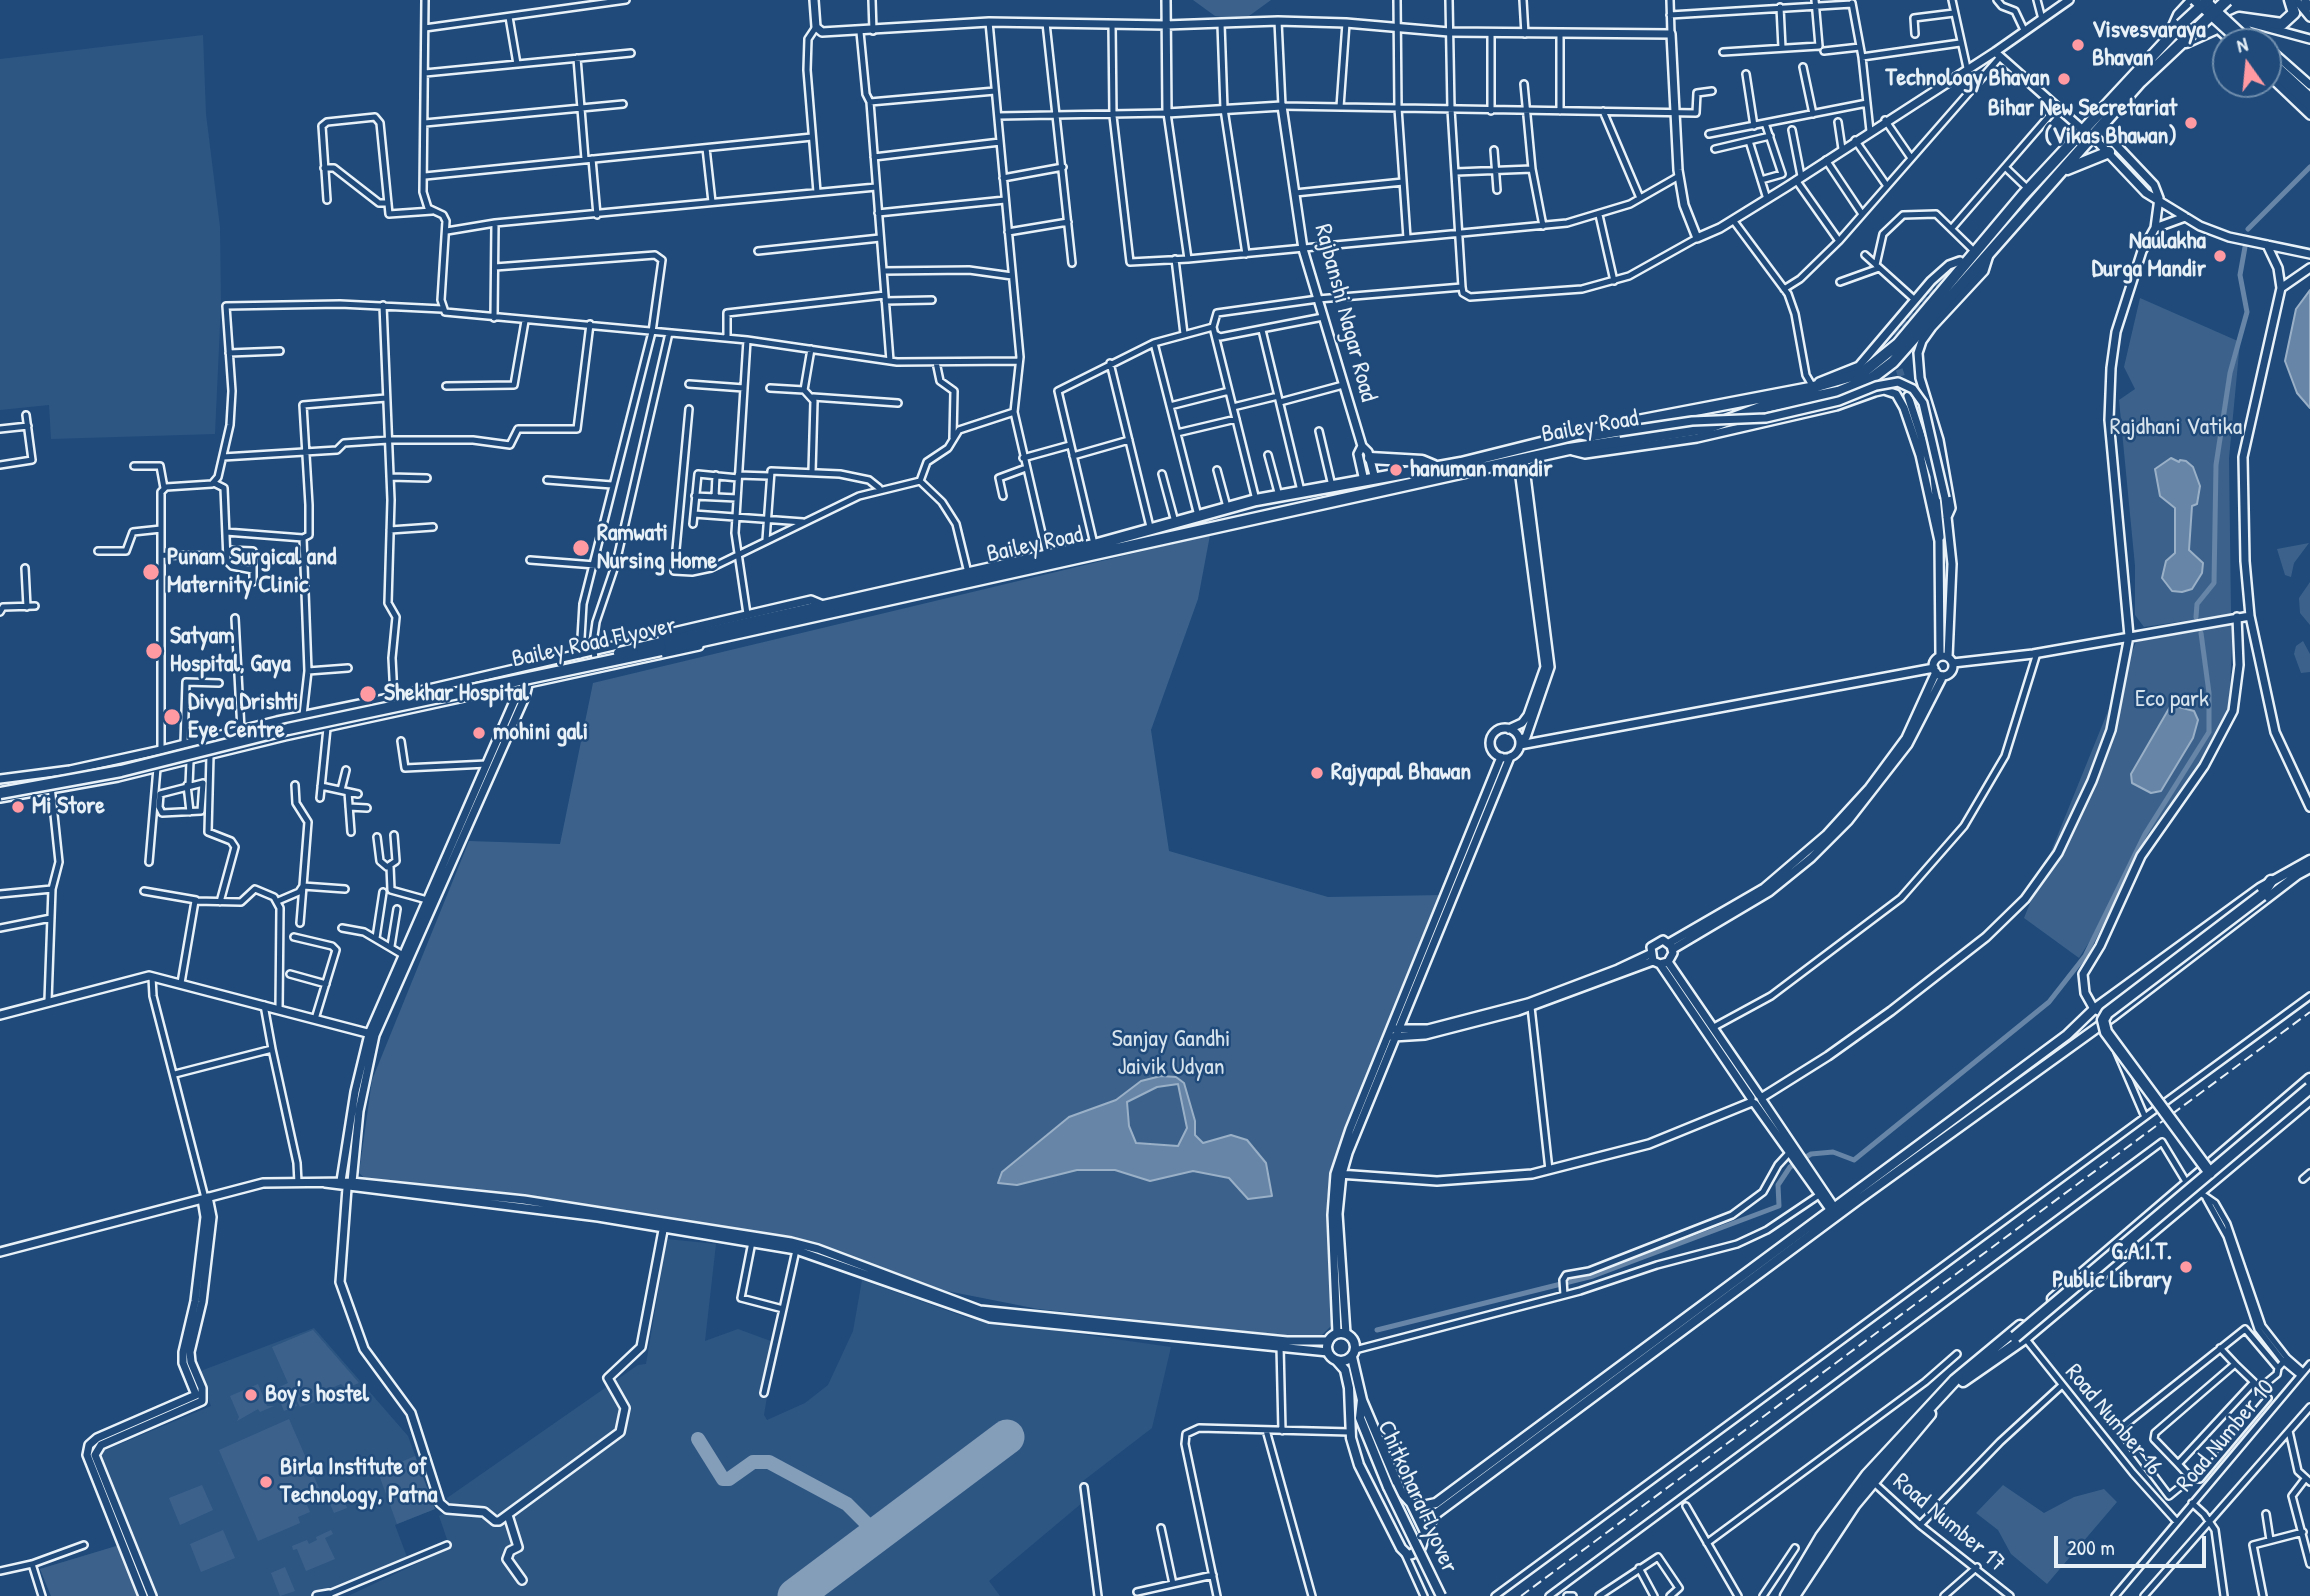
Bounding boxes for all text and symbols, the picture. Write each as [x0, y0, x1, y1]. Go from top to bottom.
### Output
place label: Visvesvaraya Bhavan [2092, 17, 2206, 73]
north arrow [2212, 28, 2282, 98]
text: N [2234, 31, 2250, 59]
marker: Visvesvaraya Bhavan [2070, 37, 2086, 53]
place label: Technology Bhavan [1885, 65, 2050, 93]
marker: Technology Bhavan [2056, 71, 2072, 87]
place label: Bihar New Secretariat (Vikas Bhawan) [1988, 95, 2177, 151]
marker: Bihar New Secretariat (Vikas Bhawan) [2183, 115, 2199, 131]
street label: Rajbanshi Nagar Road [1307, 221, 1383, 405]
place label: Naulakha Durga Mandir [2092, 228, 2206, 284]
marker: Naulakha Durga Mandir [2212, 248, 2228, 264]
street label: Bailey Road [1539, 404, 1641, 450]
park label: Rajdhani Vatika [2110, 414, 2242, 442]
place label: hanuman mandir [1410, 456, 1553, 484]
marker: hanuman mandir [1388, 462, 1404, 478]
place label: Ramwati Nursing Home [597, 520, 717, 576]
street label: Bailey Road [984, 521, 1086, 569]
marker: Ramwati Nursing Home [571, 538, 591, 558]
place label: Punam Surgical and Maternity Clinic [167, 544, 336, 600]
marker: Punam Surgical and Maternity Clinic [141, 562, 161, 582]
street label: Bailey Road Flyover [509, 612, 679, 674]
place label: Satyam Hospital, Gaya [170, 623, 291, 679]
marker: Satyam Hospital, Gaya [144, 641, 164, 661]
place label: Shekhar Hospital [384, 680, 529, 708]
marker: Shekhar Hospital [358, 684, 378, 704]
park label: Eco park [2135, 686, 2209, 714]
place label: Divya Drishti Eye Centre [188, 689, 298, 745]
marker: Divya Drishti Eye Centre [162, 707, 182, 727]
place label: mohini gali [493, 719, 588, 747]
marker: mohini gali [471, 725, 487, 741]
place label: Rajyapal Bhawan [1331, 759, 1471, 787]
marker: Rajyapal Bhawan [1309, 765, 1325, 781]
place label: Mi Store [32, 793, 105, 821]
marker: Mi Store [10, 799, 26, 815]
park label: Sanjay Gandhi Jaivik Udyan [1112, 1026, 1230, 1082]
place label: G.A.I.T. Public Library [2052, 1239, 2172, 1295]
marker: G.A.I.T. Public Library [2178, 1259, 2194, 1275]
street label: Road Number 16 [2058, 1359, 2168, 1481]
street label: Road Number 10 [2171, 1374, 2281, 1498]
place label: Boy's hostel [265, 1381, 369, 1409]
marker: Boy's hostel [243, 1387, 259, 1403]
street label: Chitkohara Flyover [1371, 1416, 1463, 1578]
place label: Birla Institute of Technology, Patna [280, 1454, 437, 1510]
street label: Road Number 17 [1887, 1468, 2011, 1578]
marker: Birla Institute of Technology, Patna [258, 1474, 274, 1490]
scale bar [2058, 1522, 2210, 1566]
text: 200 m [2067, 1533, 2115, 1562]

